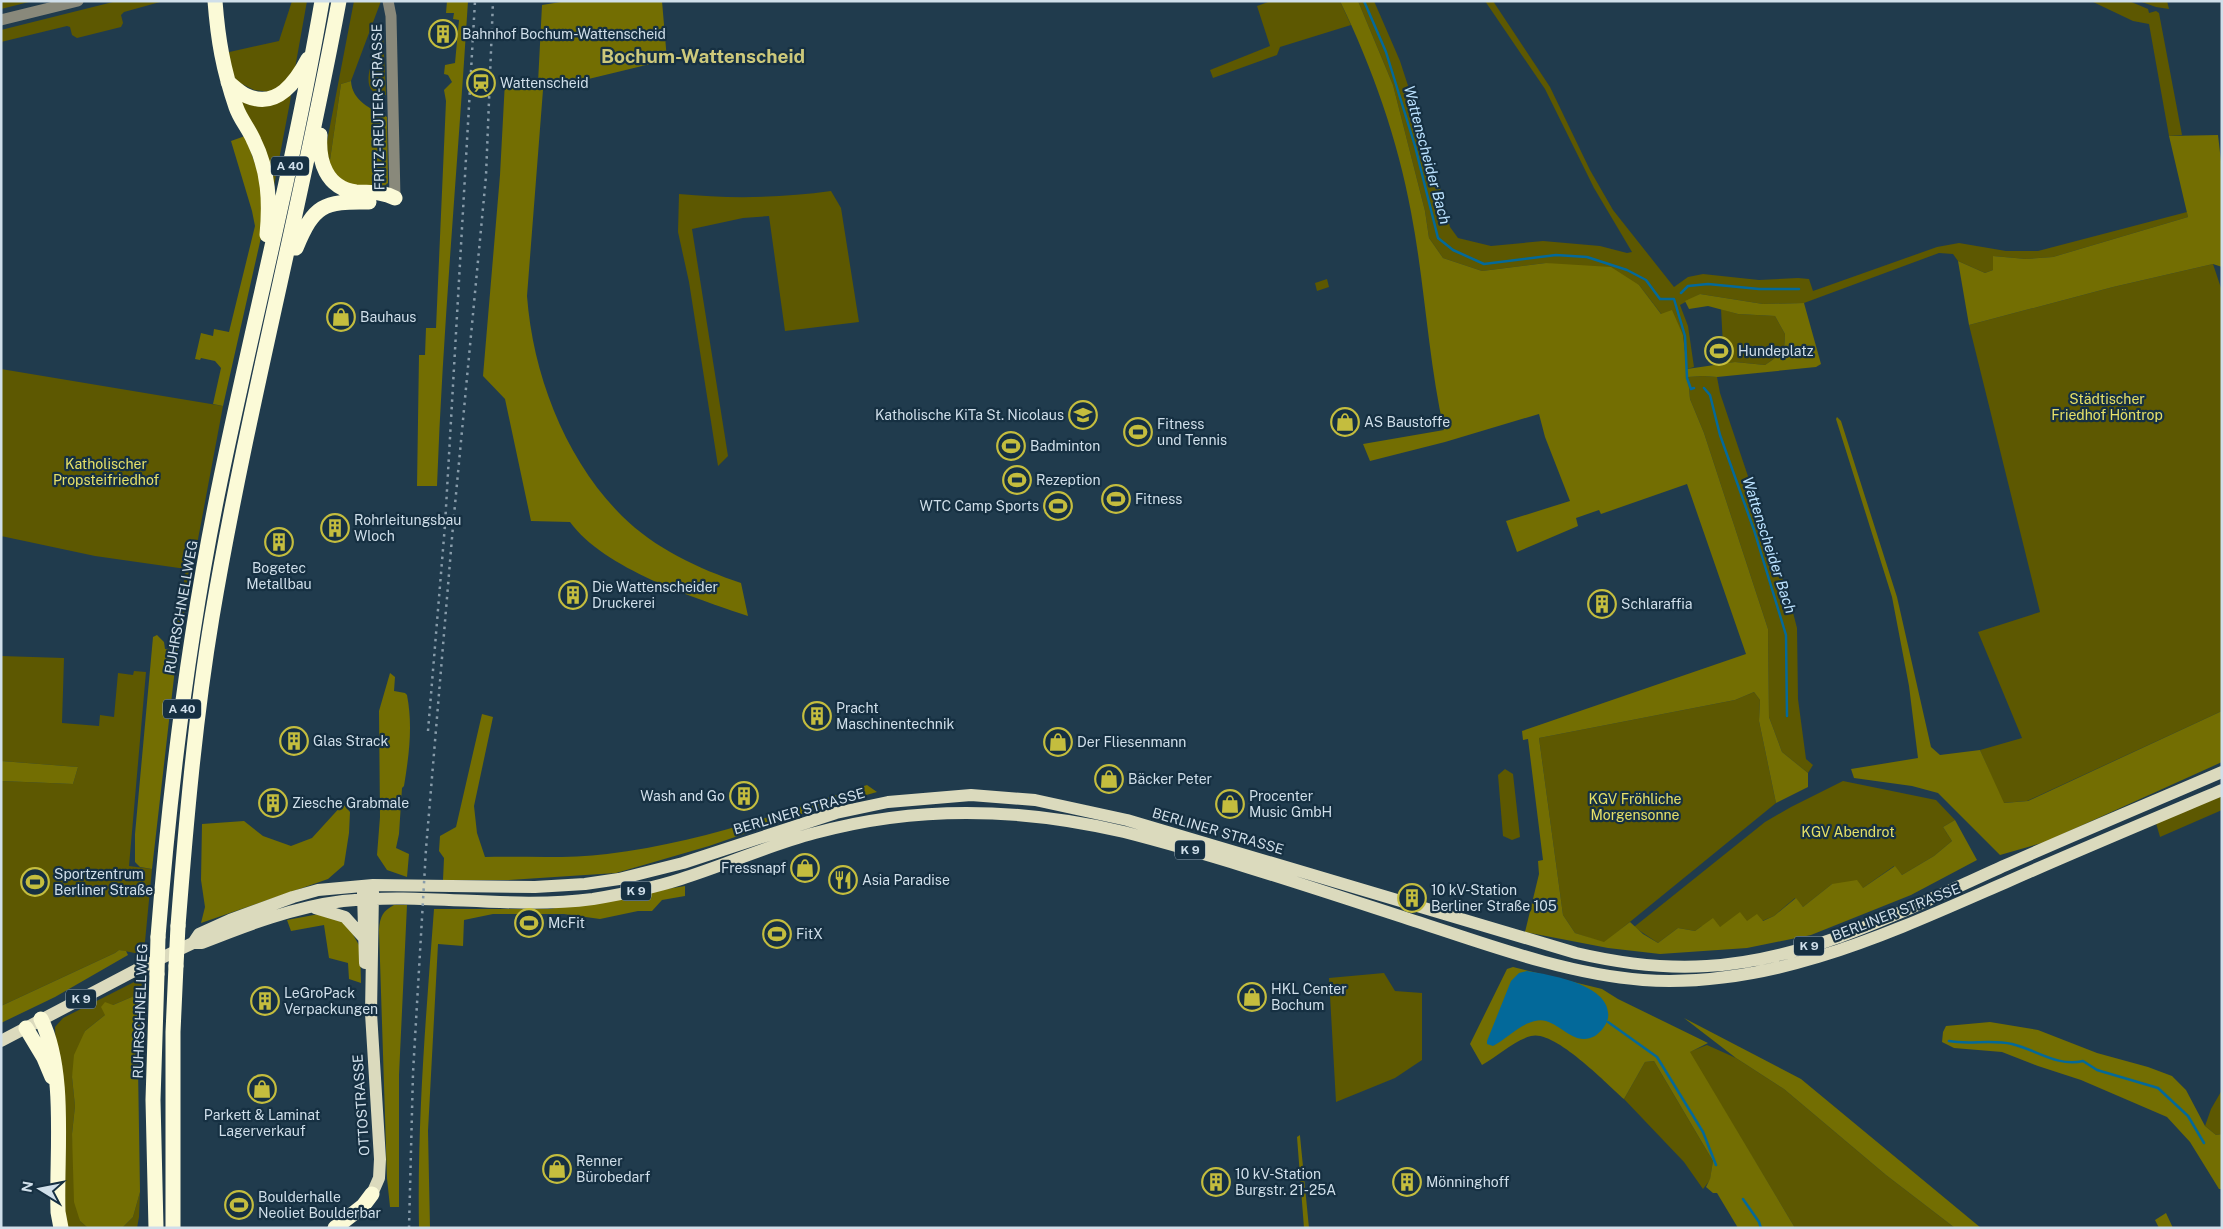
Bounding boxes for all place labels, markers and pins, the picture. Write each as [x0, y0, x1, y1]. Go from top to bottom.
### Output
building icon: Bahnhof Bochum-Wattenscheid [428, 19, 458, 49]
place label: Bahnhof Bochum-Wattenscheid [462, 26, 666, 42]
station icon: Wattenscheid [466, 68, 496, 98]
place label: Wattenscheid [500, 75, 589, 91]
shop icon: Bauhaus [326, 302, 356, 332]
place label: Bauhaus [360, 309, 416, 325]
sports icon: Hundeplatz [1704, 336, 1734, 366]
place label: Hundeplatz [1738, 343, 1814, 359]
school or university icon: Katholische KiTa St. Nicolaus [1068, 400, 1098, 430]
place label: Katholische KiTa St. Nicolaus [875, 407, 1064, 423]
shop icon: AS Baustoffe [1330, 407, 1360, 437]
place label: AS Baustoffe [1364, 414, 1450, 430]
place label: Fitness und Tennis [1157, 416, 1227, 448]
sports icon: Fitness und Tennis [1123, 417, 1153, 447]
sports icon: Badminton [996, 431, 1026, 461]
place label: Badminton [1030, 438, 1100, 454]
sports icon: Rezeption [1002, 465, 1032, 495]
place label: Rezeption [1036, 472, 1101, 488]
sports icon: Fitness [1101, 484, 1131, 514]
sports icon: WTC Camp Sports [1043, 491, 1073, 521]
place label: Fitness [1135, 491, 1182, 507]
place label: WTC Camp Sports [919, 498, 1039, 514]
place label: Rohrleitungsbau Wloch [354, 512, 461, 544]
building icon: Rohrleitungsbau Wloch [320, 513, 350, 543]
building icon: Bogetec Metallbau [264, 527, 294, 557]
place label: Bogetec Metallbau [246, 560, 312, 592]
place label: Die Wattenscheider Druckerei [592, 579, 718, 611]
building icon: Die Wattenscheider Druckerei [558, 580, 588, 610]
building icon: Schlaraffia [1587, 589, 1617, 619]
place label: Schlaraffia [1621, 596, 1692, 612]
place label: Pracht Maschinentechnik [836, 700, 954, 732]
building icon: Pracht Maschinentechnik [802, 701, 832, 731]
building icon: Glas Strack [279, 726, 309, 756]
shop icon: Der Fliesenmann [1043, 727, 1073, 757]
place label: Glas Strack [313, 733, 389, 749]
place label: Der Fliesenmann [1077, 734, 1186, 750]
shop icon: Bäcker Peter [1094, 764, 1124, 794]
place label: Bäcker Peter [1128, 771, 1212, 787]
building icon: Wash and Go [729, 781, 759, 811]
building icon: Ziesche Grabmale [258, 788, 288, 818]
place label: Wash and Go [640, 788, 725, 804]
place label: Procenter Music GmbH [1249, 788, 1332, 820]
shop icon: Procenter Music GmbH [1215, 789, 1245, 819]
place label: Ziesche Grabmale [292, 795, 409, 811]
shop icon: Fressnapf [790, 853, 820, 883]
place label: Fressnapf [721, 860, 786, 876]
restaurant icon: Asia Paradise [828, 865, 858, 895]
place label: Sportzentrum Berliner Straße [54, 866, 153, 898]
sports icon: Sportzentrum Berliner Straße [20, 867, 50, 897]
place label: Asia Paradise [862, 872, 950, 888]
place label: 10 kV-Station Berliner Straße 105 [1431, 882, 1557, 914]
building icon: 10 kV-Station Berliner Straße 105 [1397, 883, 1427, 913]
sports icon: McFit [514, 908, 544, 938]
place label: McFit [548, 915, 585, 931]
sports icon: FitX [762, 919, 792, 949]
place label: FitX [796, 926, 823, 942]
place label: HKL Center Bochum [1271, 981, 1347, 1013]
shop icon: HKL Center Bochum [1237, 982, 1267, 1012]
place label: LeGroPack Verpackungen [284, 985, 378, 1017]
building icon: LeGroPack Verpackungen [250, 986, 280, 1016]
shop icon: Parkett & Laminat Lagerverkauf [247, 1074, 277, 1104]
place label: Parkett & Laminat Lagerverkauf [204, 1107, 320, 1139]
place label: Renner Bürobedarf [576, 1153, 651, 1185]
shop icon: Renner Bürobedarf [542, 1154, 572, 1184]
place label: 10 kV-Station Burgstr. 21-25A [1235, 1166, 1336, 1198]
building icon: 10 kV-Station Burgstr. 21-25A [1201, 1167, 1231, 1197]
building icon: Mönninghoff [1392, 1167, 1422, 1197]
place label: Mönninghoff [1426, 1174, 1510, 1190]
place label: Boulderhalle Neoliet Boulderbar [258, 1189, 381, 1221]
sports icon: Boulderhalle Neoliet Boulderbar [224, 1190, 254, 1220]

